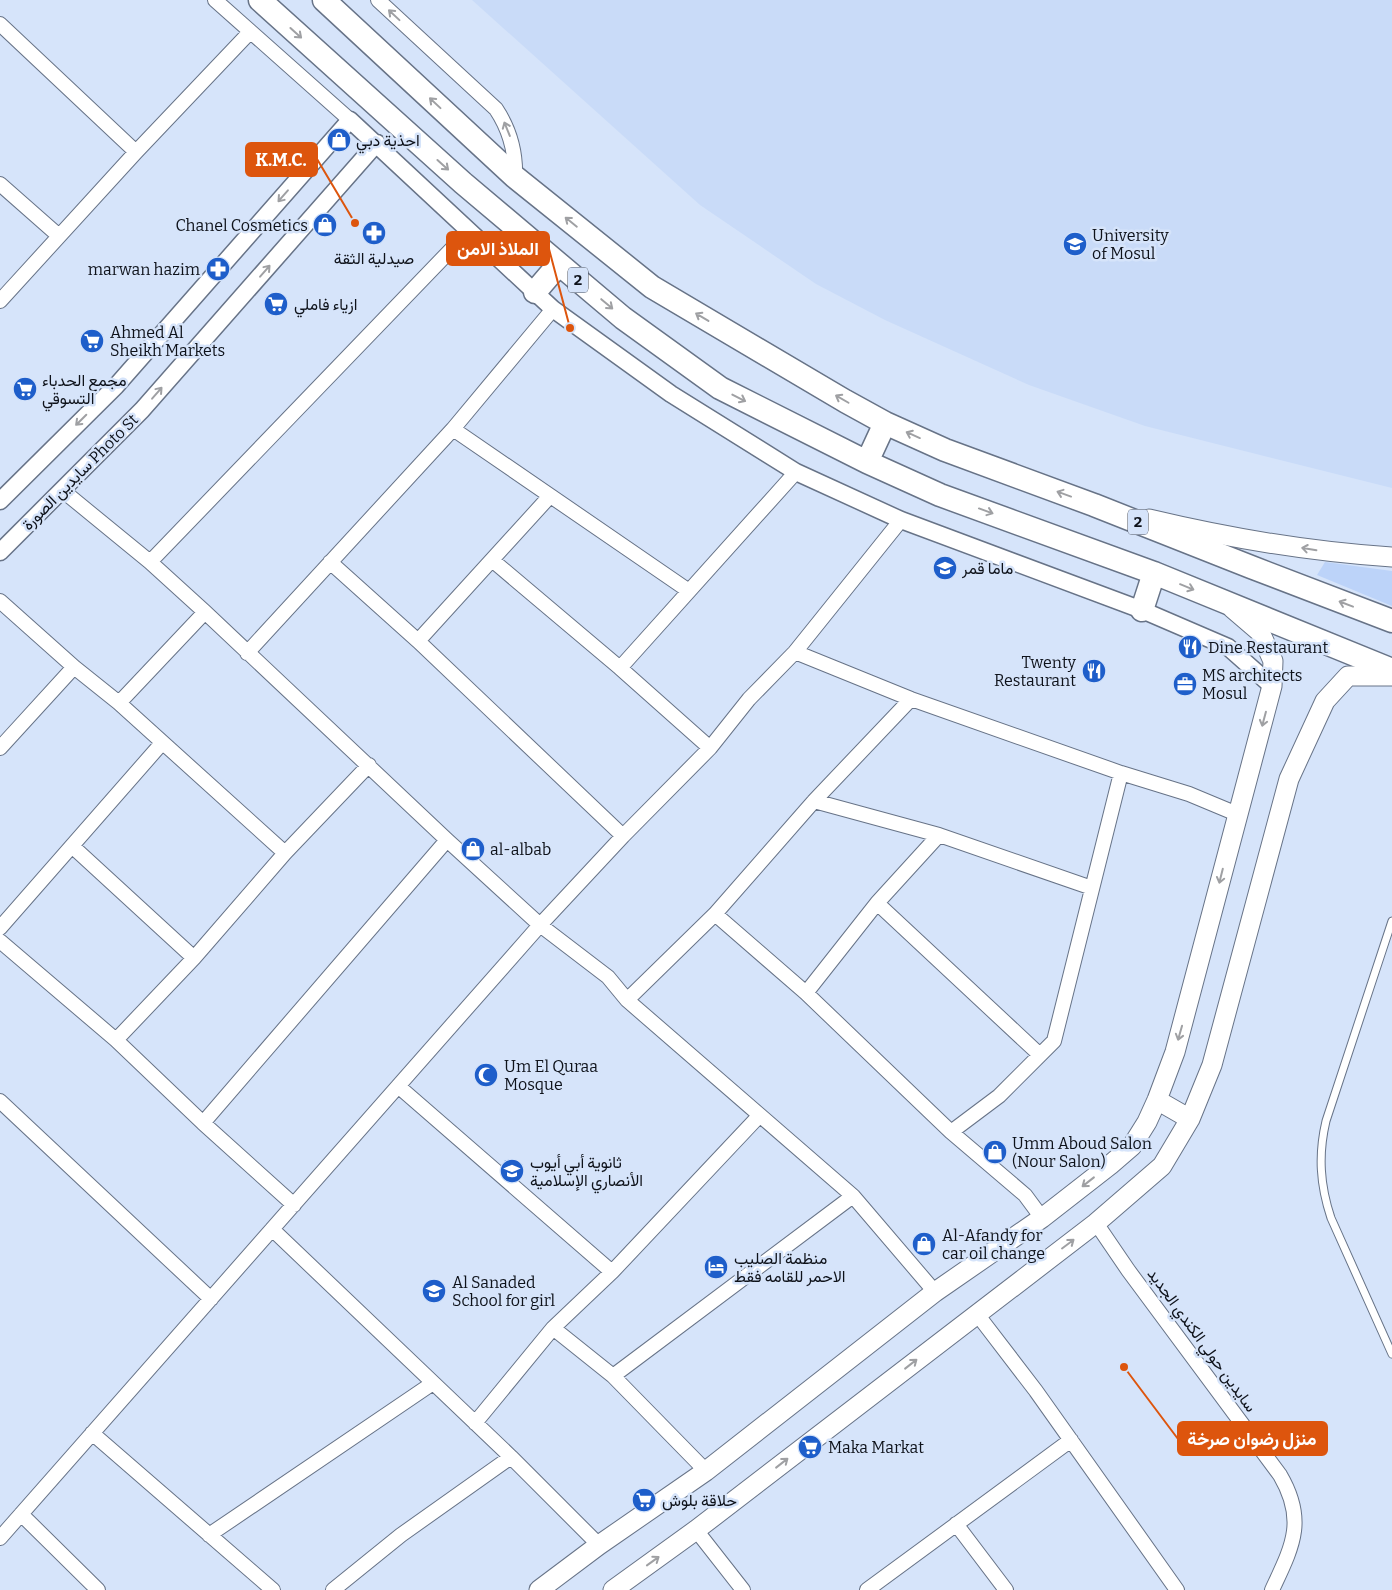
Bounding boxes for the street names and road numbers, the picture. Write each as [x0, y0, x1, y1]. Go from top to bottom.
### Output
road number: 2 [568, 268, 588, 292]
street label: سايدين الصورة Photo St [18, 410, 143, 535]
road number: 2 [1128, 510, 1148, 534]
street label: سايدين حولي الكندي الجديد [1140, 1265, 1260, 1418]

